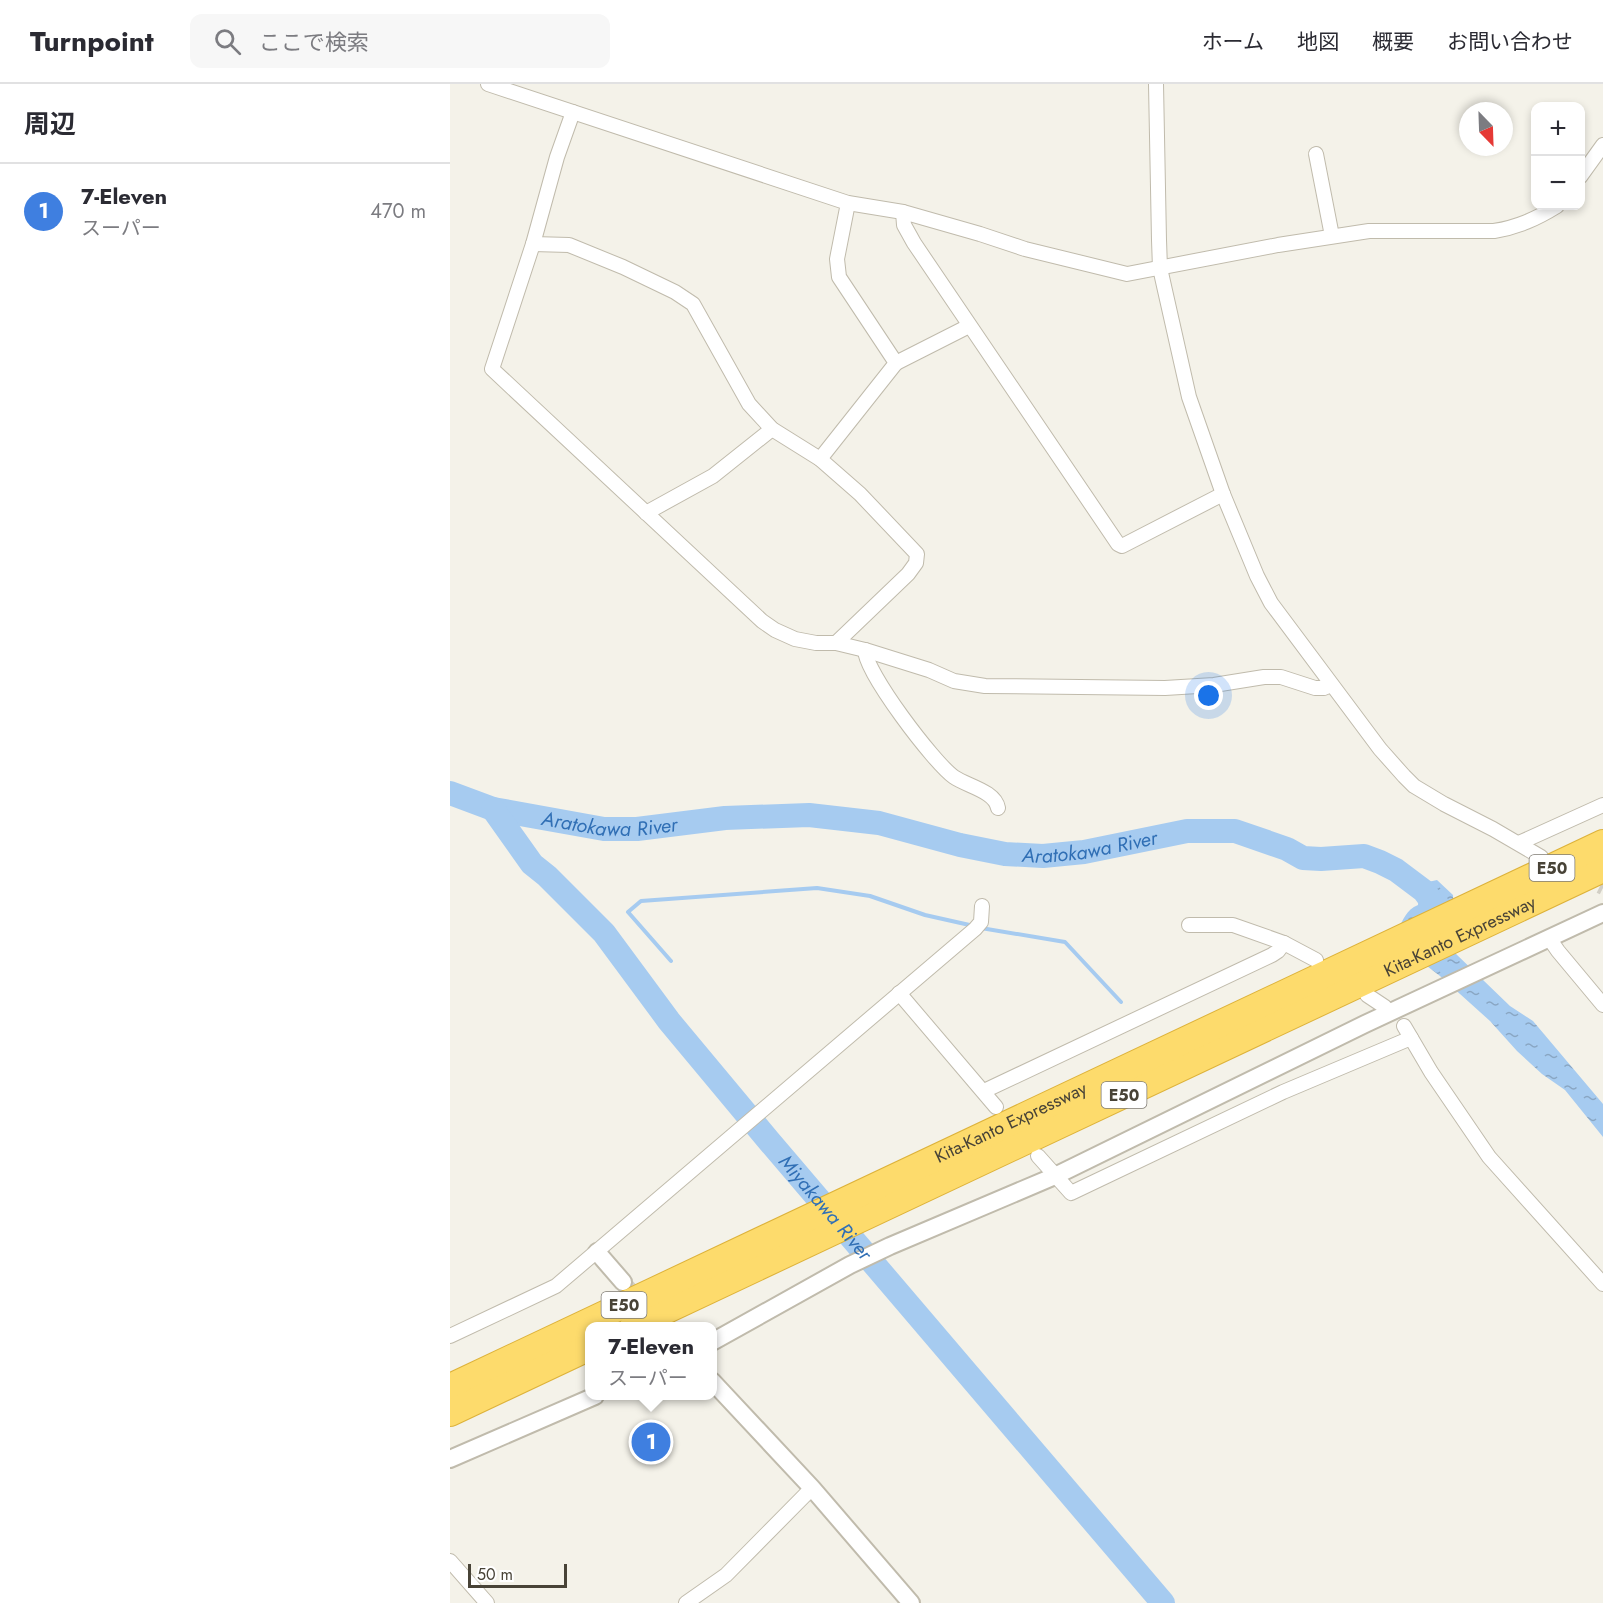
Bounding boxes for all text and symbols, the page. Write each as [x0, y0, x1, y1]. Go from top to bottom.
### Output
search box [190, 14, 610, 68]
text: Turnpoint [30, 21, 154, 62]
icon: search [211, 25, 244, 58]
text: ここで検索 [259, 26, 369, 58]
text: ホーム [1202, 27, 1264, 57]
text: 地図 [1297, 27, 1339, 57]
text: 概要 [1372, 27, 1414, 57]
text: お問い合わせ [1447, 27, 1573, 57]
north arrow [1459, 102, 1513, 156]
map controls [1531, 102, 1585, 210]
button: + [1531, 102, 1585, 156]
text: 周辺 [24, 105, 76, 143]
button: − [1531, 156, 1585, 210]
text: 7-Eleven [81, 180, 167, 212]
text: 1 [38, 197, 49, 226]
text: 470 m [370, 197, 426, 226]
text: スーパー [81, 214, 161, 243]
your location [1194, 681, 1223, 710]
water label: Aratokawa River [538, 804, 680, 844]
water label: Aratokawa River [1020, 823, 1161, 871]
road number: E50 [1530, 855, 1574, 881]
street label: Kita-Kanto Expressway [1379, 889, 1540, 984]
street label: Kita-Kanto Expressway [930, 1075, 1091, 1170]
road number: E50 [1102, 1082, 1146, 1108]
water label: Miyakawa River [772, 1148, 880, 1268]
road number: E50 [602, 1292, 646, 1318]
popup [585, 1322, 717, 1400]
text: 7-Eleven [608, 1330, 694, 1362]
text: スーパー [608, 1364, 688, 1393]
pin: 1 [632, 1420, 670, 1464]
scale bar [468, 1561, 567, 1588]
text: 50 m [477, 1563, 513, 1586]

